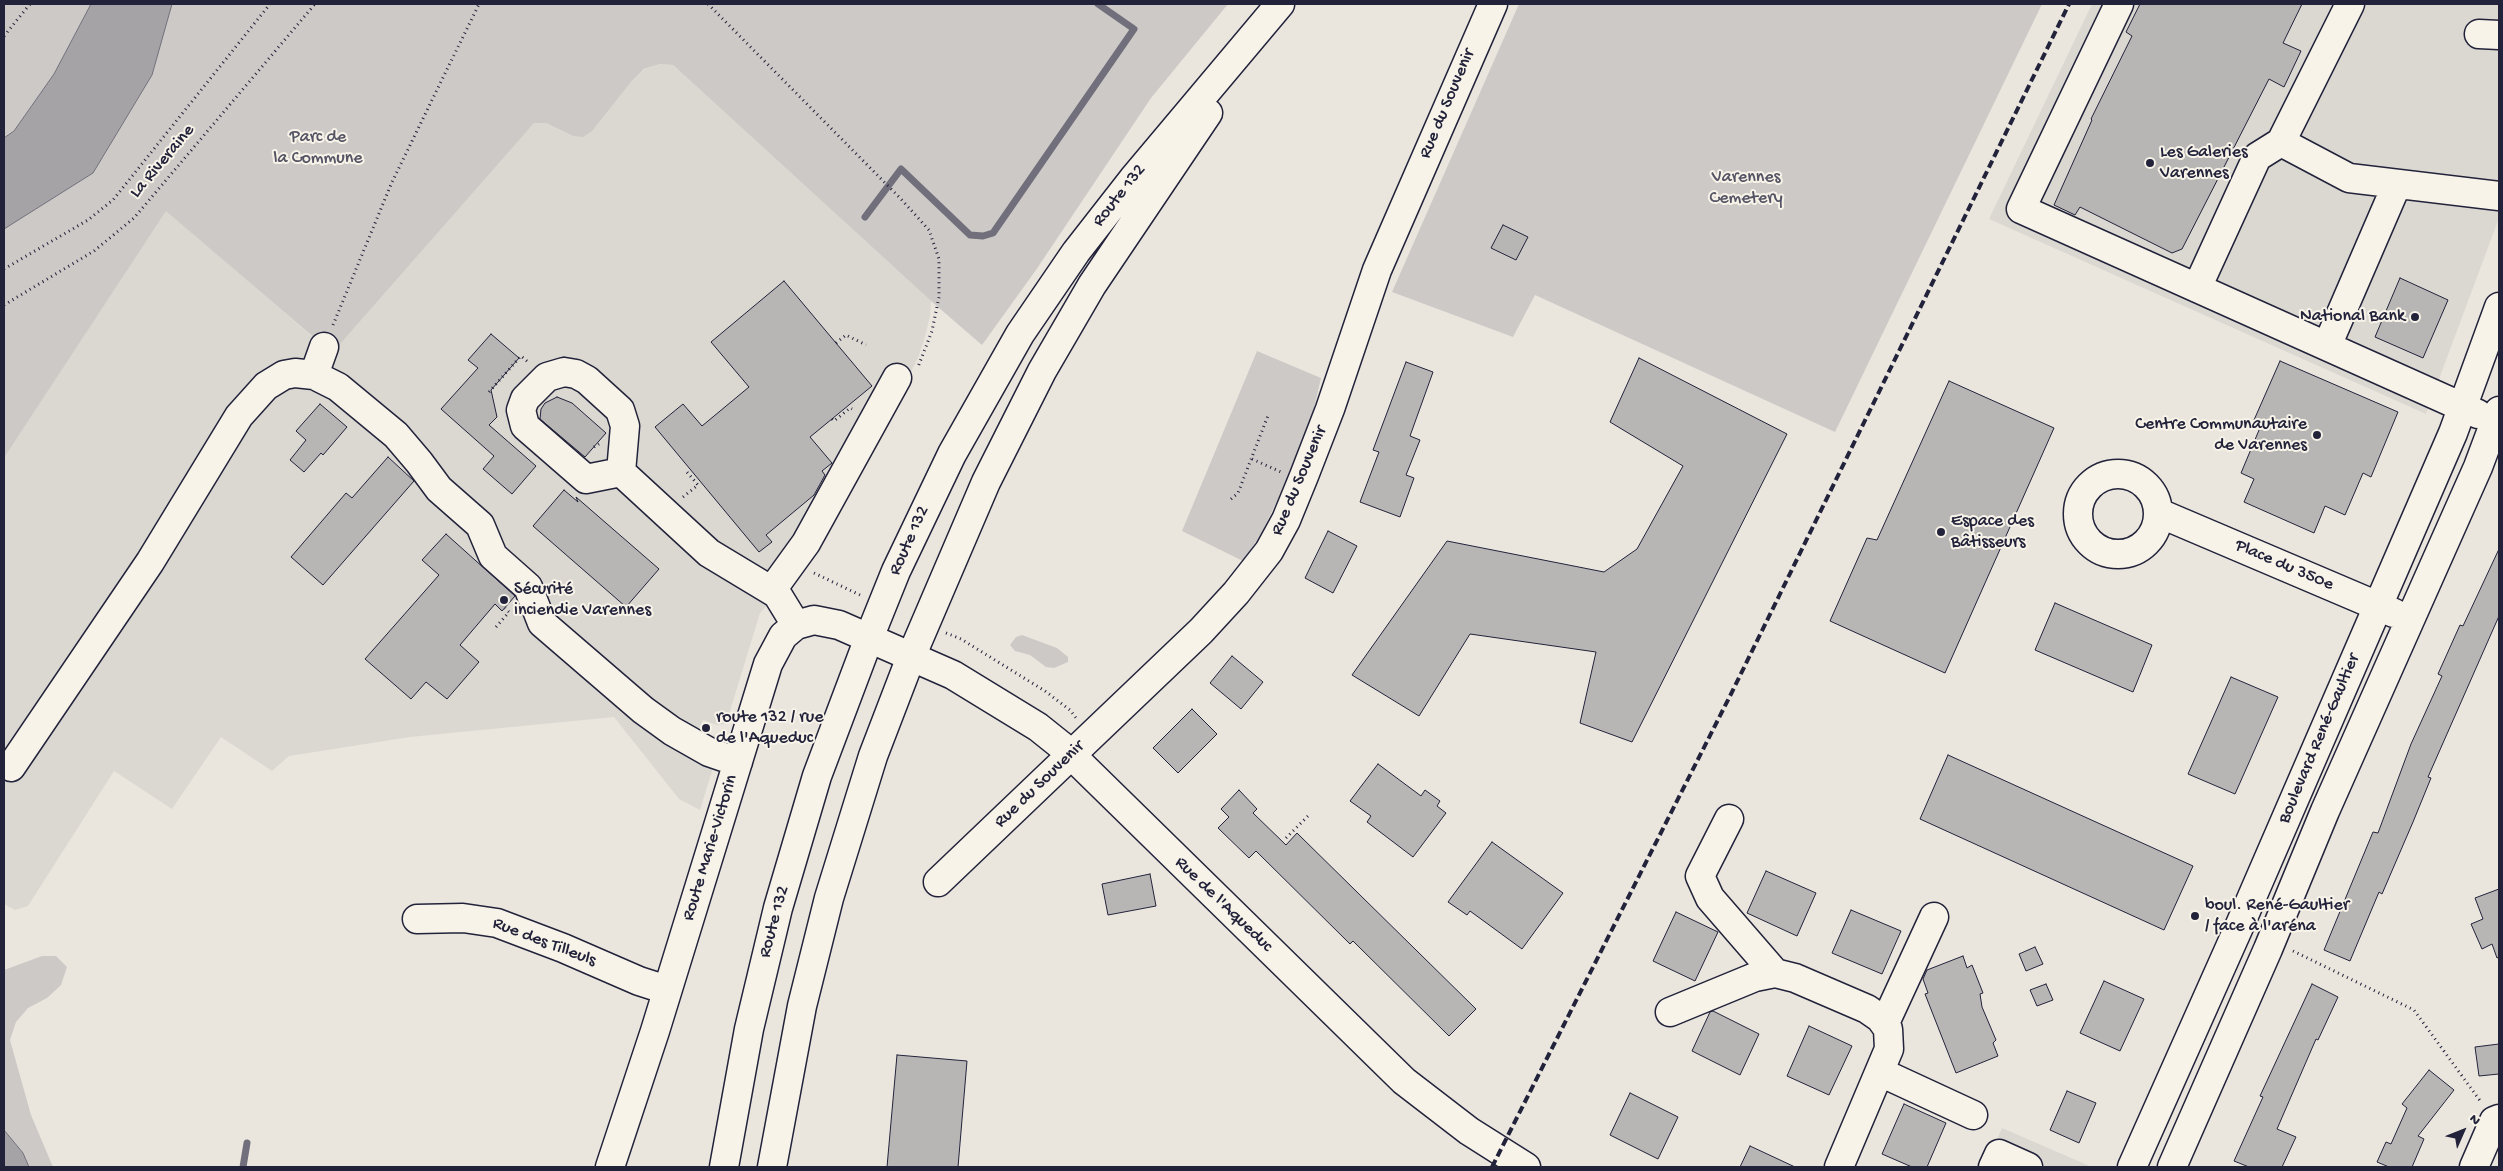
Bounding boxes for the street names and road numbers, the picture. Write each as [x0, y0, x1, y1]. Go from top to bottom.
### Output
street label: Rue du Souvenir [1415, 46, 1481, 162]
street label: La Riveraine [126, 121, 200, 203]
street label: Route 132 [1089, 160, 1151, 232]
street label: Rue du Souvenir [1267, 423, 1333, 539]
street label: Route 132 [885, 503, 935, 579]
street label: Place du 350e [2231, 536, 2337, 596]
street label: Boulevard René-Gaultier [2274, 651, 2366, 827]
street label: Rue du Souvenir [990, 737, 1090, 833]
street label: Route Marie-Victorin [679, 772, 743, 924]
street label: Rue de l'Aqueduc [1169, 853, 1277, 957]
street label: Route 132 [755, 884, 795, 960]
street label: Rue des Tilleuls [489, 913, 599, 973]

